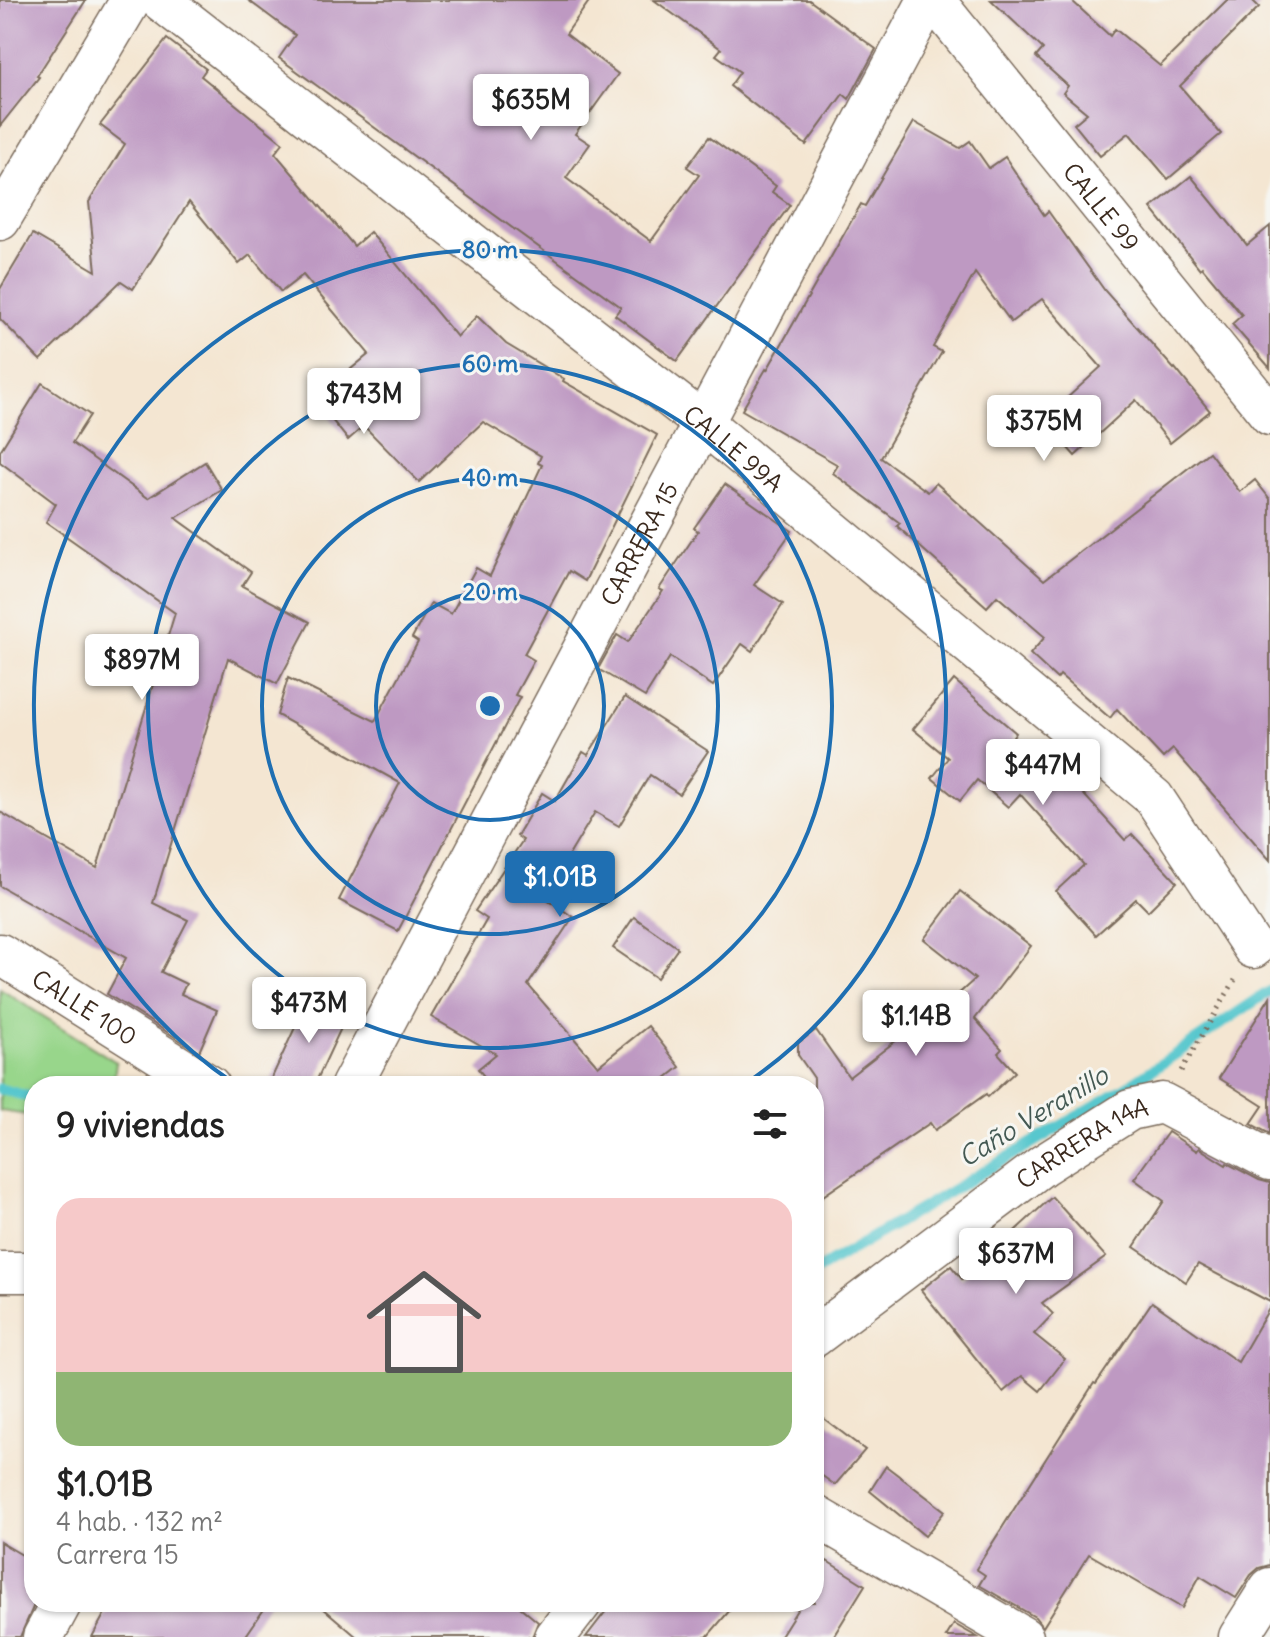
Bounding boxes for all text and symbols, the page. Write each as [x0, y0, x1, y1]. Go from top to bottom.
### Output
pin: $635M [475, 74, 587, 142]
text: $635M [491, 83, 571, 116]
street label: CALLE 99 [1057, 157, 1146, 257]
text: 80 m [462, 234, 518, 264]
text: 60 m [462, 348, 518, 378]
pin: $743M [308, 368, 420, 436]
text: $743M [325, 377, 403, 410]
pin: $375M [988, 395, 1100, 463]
street label: CALLE 99A [678, 398, 789, 498]
text: $375M [1005, 404, 1083, 437]
text: 40 m [462, 462, 518, 492]
street label: CARRERA 15 [594, 477, 684, 611]
text: 20 m [462, 576, 518, 606]
pin: $897M [86, 634, 198, 702]
text: $897M [103, 643, 181, 676]
centre of rings [476, 692, 504, 720]
pin: $447M [987, 739, 1099, 807]
text: $447M [1004, 748, 1082, 781]
pin: $1.01B [495, 851, 625, 919]
text: $1.01B [523, 860, 597, 893]
street label: CALLE 100 [27, 963, 143, 1051]
pin: $473M [253, 977, 365, 1045]
text: $473M [270, 986, 348, 1019]
pin: $1.14B [851, 990, 981, 1058]
text: $1.14B [880, 999, 952, 1032]
water label: Caño Veranillo [952, 1058, 1115, 1174]
street label: CARRERA 14A [1010, 1091, 1151, 1195]
icon: filters [748, 1102, 792, 1146]
text: 9 viviendas [56, 1103, 225, 1146]
pin: $637M [960, 1228, 1072, 1296]
text: $637M [977, 1237, 1055, 1270]
icon: home [352, 1250, 496, 1394]
text: $1.01B [56, 1462, 153, 1505]
text: 4 hab. · 132 m² [56, 1505, 223, 1538]
text: Carrera 15 [56, 1538, 179, 1571]

